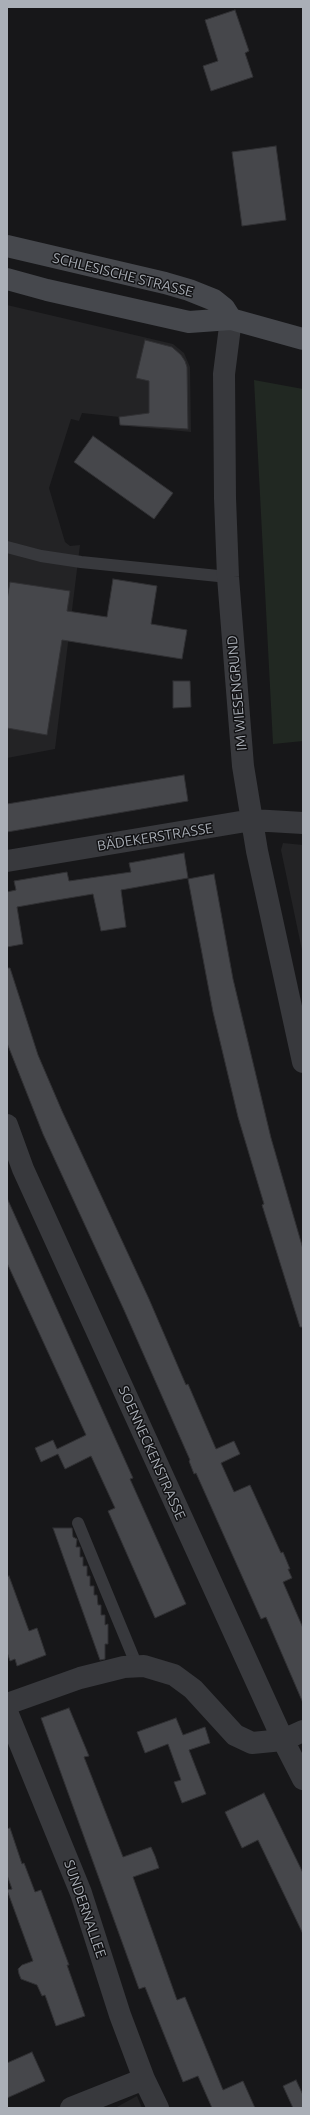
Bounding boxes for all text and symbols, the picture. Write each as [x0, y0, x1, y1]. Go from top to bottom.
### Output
street label: SCHLESISCHE STRASSE [51, 249, 195, 301]
street label: IM WIESENGRUND [224, 635, 250, 751]
street label: BÄDEKERSTRASSE [96, 820, 214, 854]
street label: SOENNECKENSTRASSE [115, 1383, 189, 1523]
street label: SUNDERNALLEE [60, 1858, 110, 1960]

